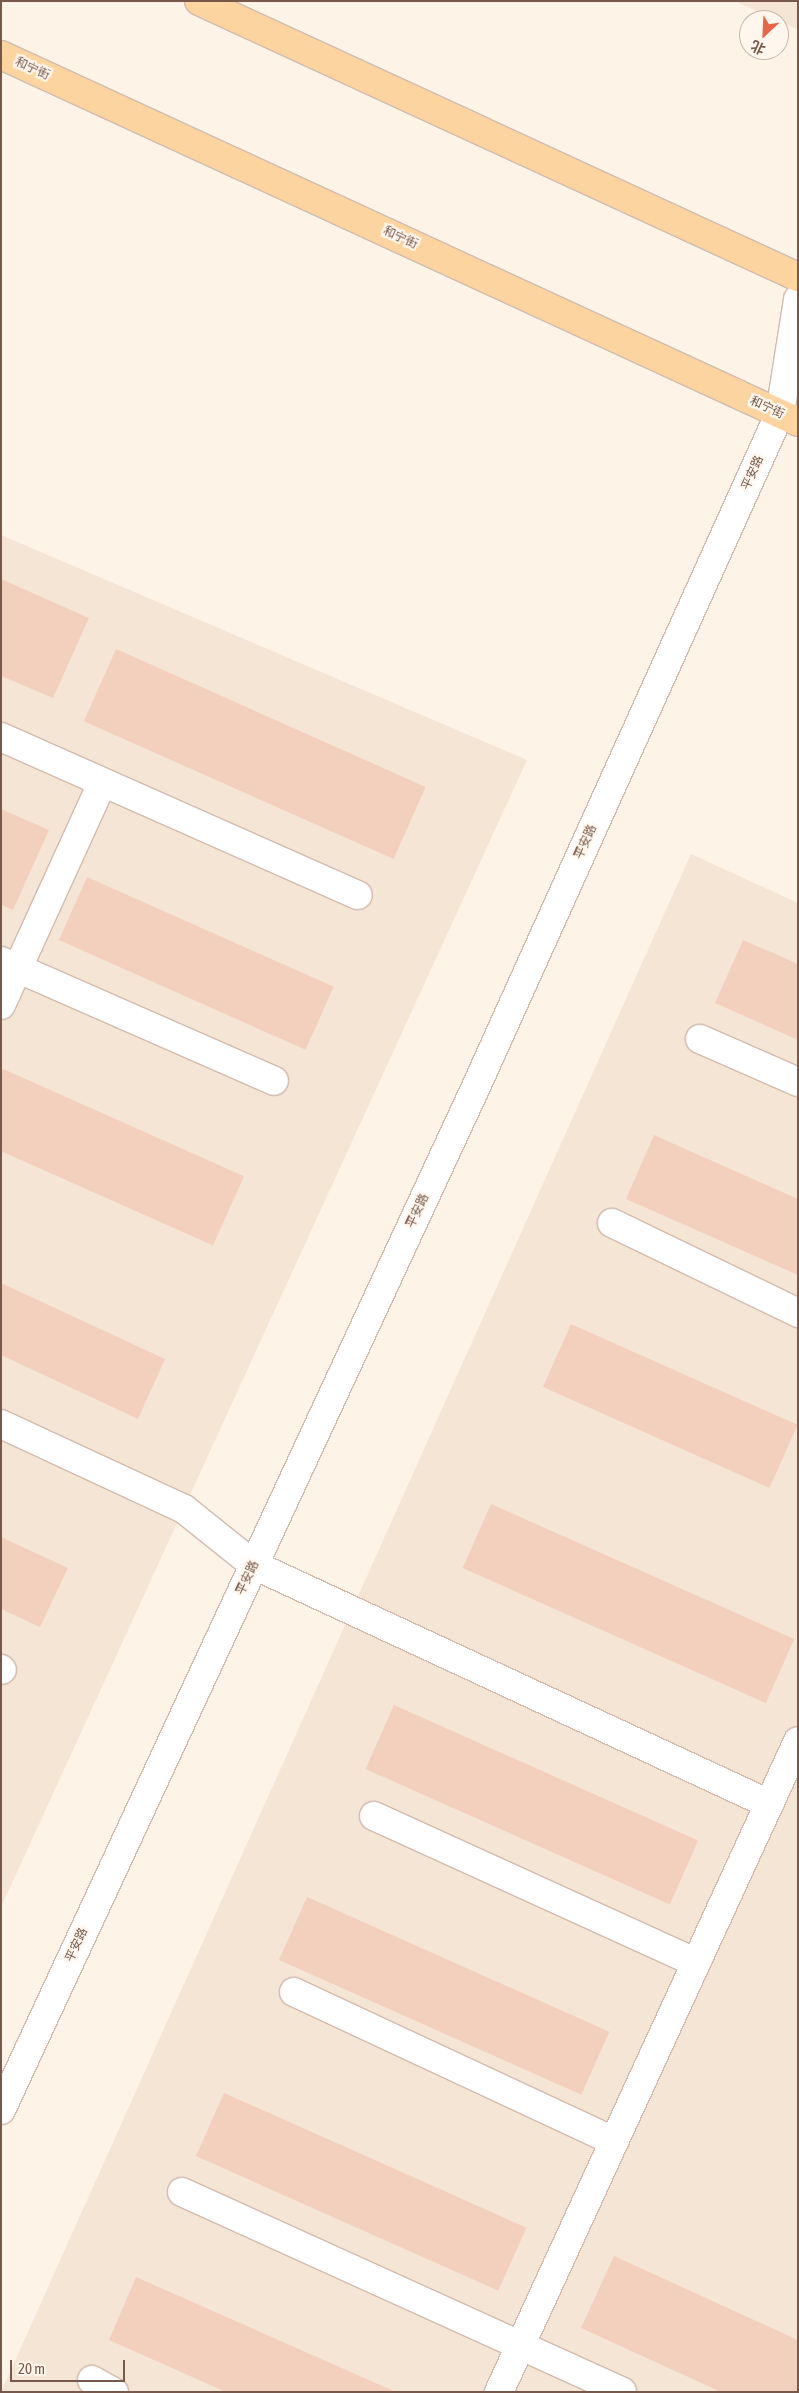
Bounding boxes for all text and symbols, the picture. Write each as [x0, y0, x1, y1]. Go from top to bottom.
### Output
north arrow [739, 10, 789, 60]
text: 北 [748, 37, 768, 58]
street label: 和宁街 [13, 55, 51, 83]
street label: 和宁街 [381, 224, 419, 252]
street label: 和宁街 [748, 394, 786, 422]
street label: 平安路 [739, 454, 767, 492]
street label: 平安路 [572, 823, 600, 861]
street label: 平安路 [404, 1192, 432, 1230]
street label: 平安路 [234, 1559, 262, 1597]
street label: 平安路 [63, 1926, 91, 1964]
scale bar [12, 2350, 128, 2382]
text: 20 m [18, 2360, 45, 2377]

